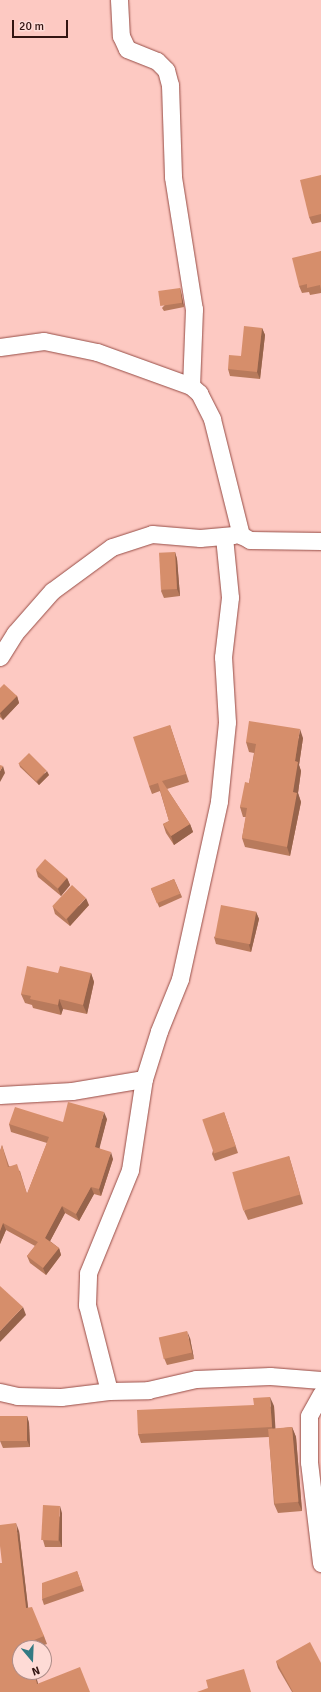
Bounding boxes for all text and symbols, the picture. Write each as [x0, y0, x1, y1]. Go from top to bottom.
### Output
scale bar [14, 12, 70, 38]
text: 20 m [19, 19, 44, 34]
north arrow [12, 1640, 52, 1680]
text: N [30, 1663, 41, 1678]

